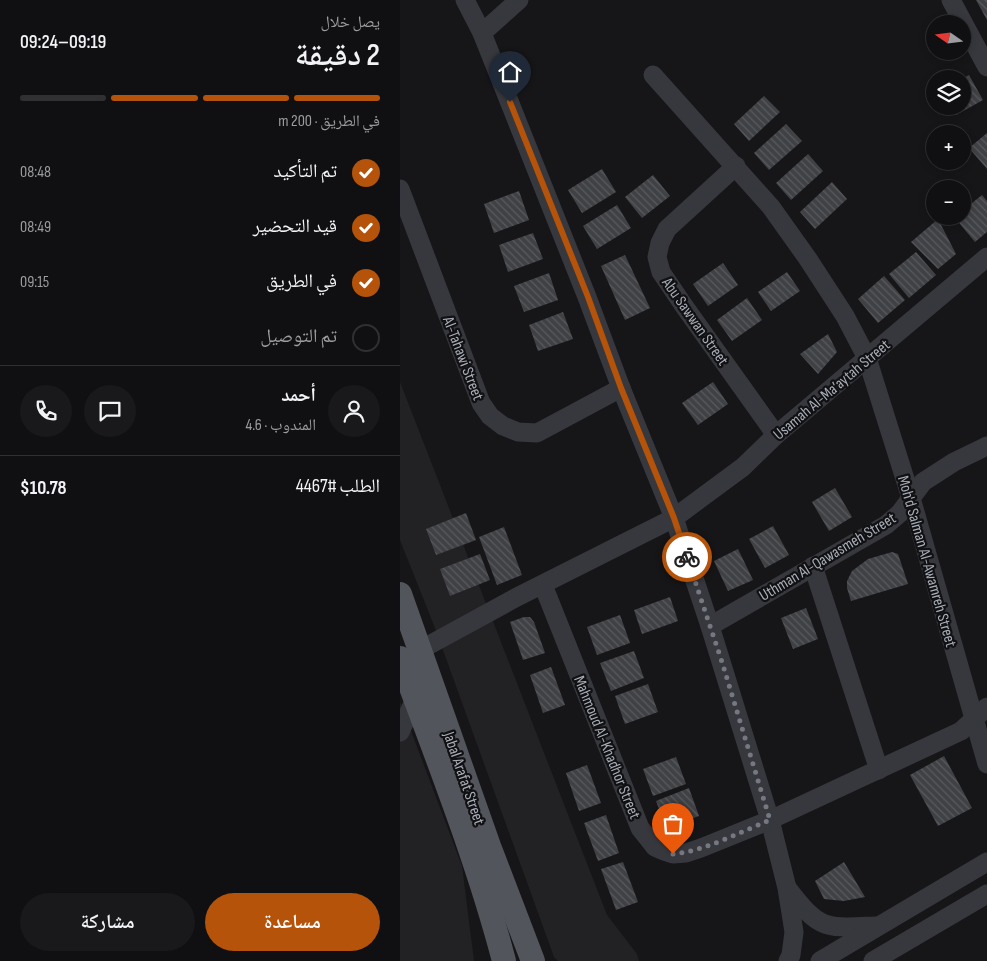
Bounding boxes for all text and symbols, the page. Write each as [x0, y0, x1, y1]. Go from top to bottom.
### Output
text: يصل خلال [321, 13, 380, 32]
north arrow [926, 15, 971, 60]
map controls [926, 15, 971, 225]
text: 09:19–09:24 [20, 31, 106, 54]
text: 2 دقيقة [295, 36, 380, 75]
pin [489, 51, 531, 102]
icon: home [496, 58, 524, 86]
button: layers [926, 70, 971, 115]
text: في الطريق · 200 m [278, 112, 380, 131]
button: + [926, 125, 971, 170]
icon: check [352, 159, 380, 187]
text: تم التأكيد [274, 160, 337, 183]
text: 08:48 [20, 163, 51, 182]
button: − [926, 180, 971, 225]
icon: check [352, 214, 380, 242]
text: قيد التحضير [253, 215, 337, 238]
text: 08:49 [20, 218, 51, 237]
icon: check [352, 269, 380, 297]
text: في الطريق [266, 270, 337, 293]
text: 09:15 [20, 273, 49, 292]
street label: Abu Sawwan Street [657, 273, 732, 370]
street label: Al-Tahawi Street [438, 313, 487, 403]
text: تم التوصيل [260, 325, 337, 348]
street label: Usamah Al-Ma’aytah Street [770, 336, 894, 444]
text: أحمد [281, 384, 316, 407]
button: phone [20, 385, 72, 437]
button: chat [84, 385, 136, 437]
button: person [328, 385, 380, 437]
text: المندوب · 4.6 [245, 416, 316, 435]
street label: Moh'd Salman Al-Awamreh Street [893, 474, 960, 649]
text: الطلب #4467 [296, 475, 380, 498]
text: $10.78 [20, 477, 67, 500]
street label: Uthman Al-Qawasmeh Street [756, 509, 900, 606]
courier [662, 532, 712, 582]
icon: bike [673, 543, 701, 571]
street label: Mahmoud Al-Khadhor Street [569, 673, 644, 822]
street label: Jabal Arafat Street [438, 729, 488, 828]
pin [652, 803, 694, 854]
icon: bag [659, 810, 687, 838]
button: مشاركة [20, 893, 195, 951]
button: مساعدة [205, 893, 380, 951]

